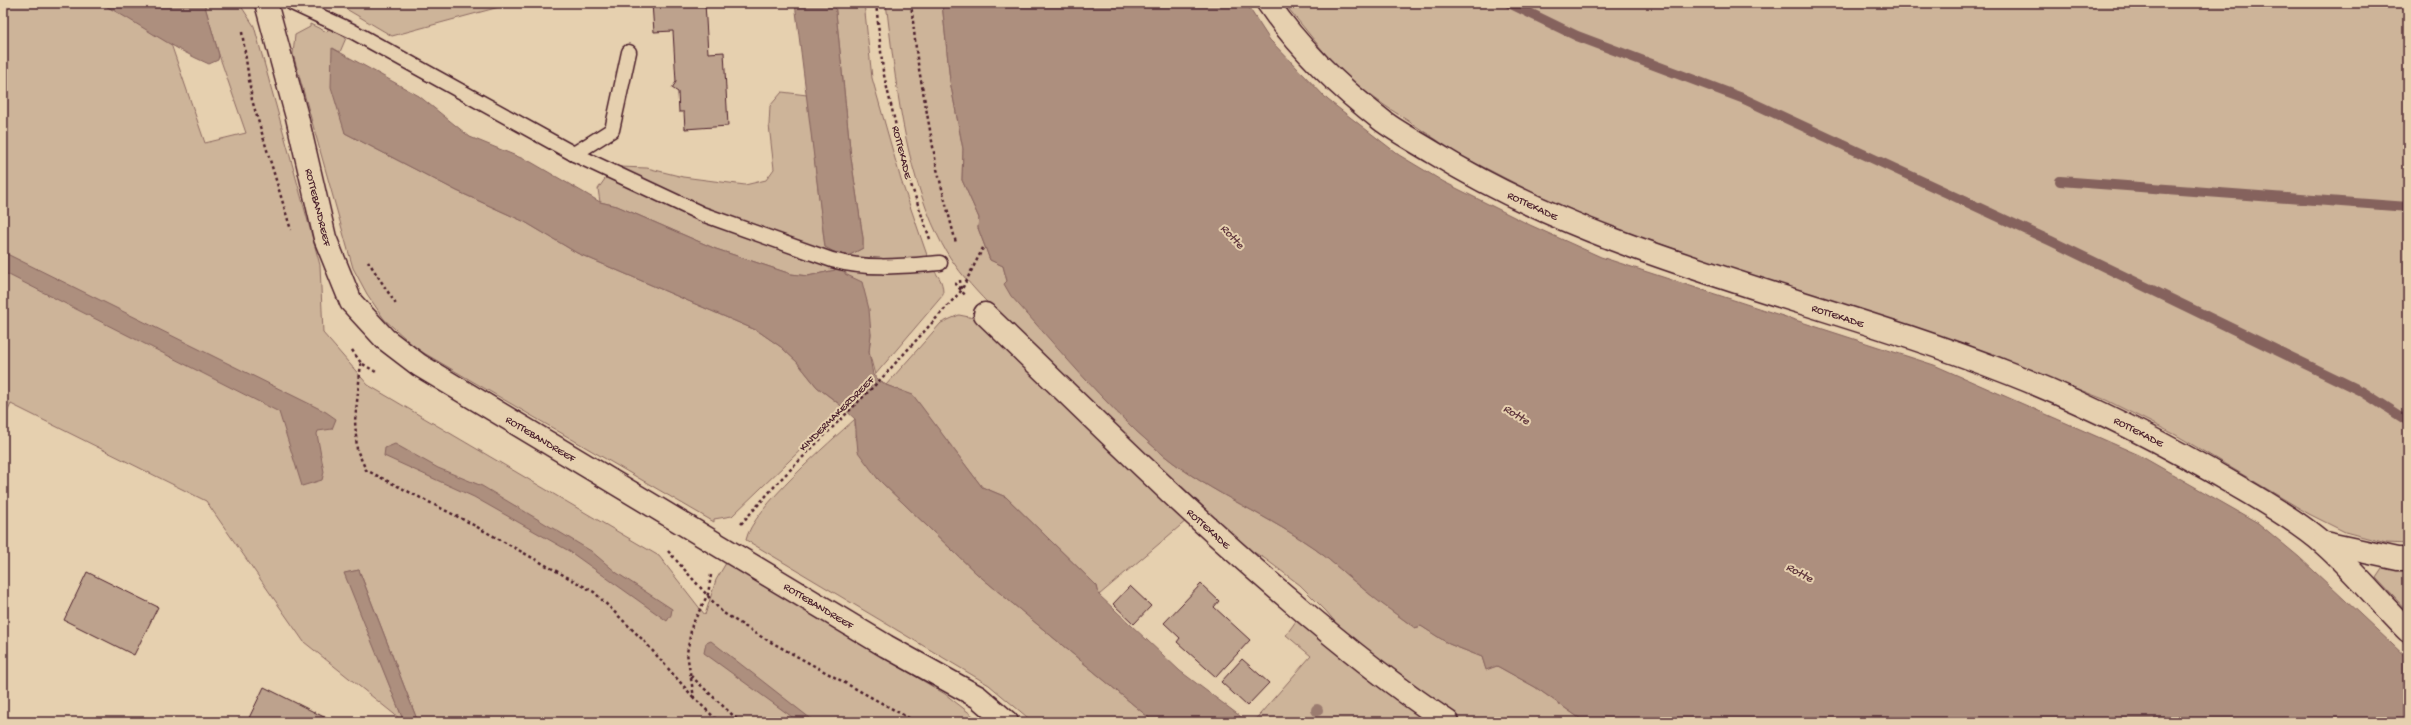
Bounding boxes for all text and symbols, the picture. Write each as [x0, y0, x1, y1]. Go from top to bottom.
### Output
street label: ROTTEKADE [889, 125, 914, 181]
street label: ROTTEBANDREEF [302, 168, 333, 249]
street label: ROTTEKADE [1505, 190, 1560, 224]
water label: Rotte [1217, 222, 1247, 253]
street label: ROTTEKADE [1810, 303, 1866, 331]
street label: KINDERMAKERDREEF [798, 374, 878, 454]
water label: Rotte [1500, 402, 1532, 429]
street label: ROTTEBANDREEF [503, 414, 578, 466]
street label: ROTTEKADE [2111, 415, 2166, 451]
street label: ROTTEKADE [1183, 507, 1233, 553]
water label: Rotte [1783, 561, 1816, 587]
street label: ROTTEBANDREEF [781, 581, 856, 633]

